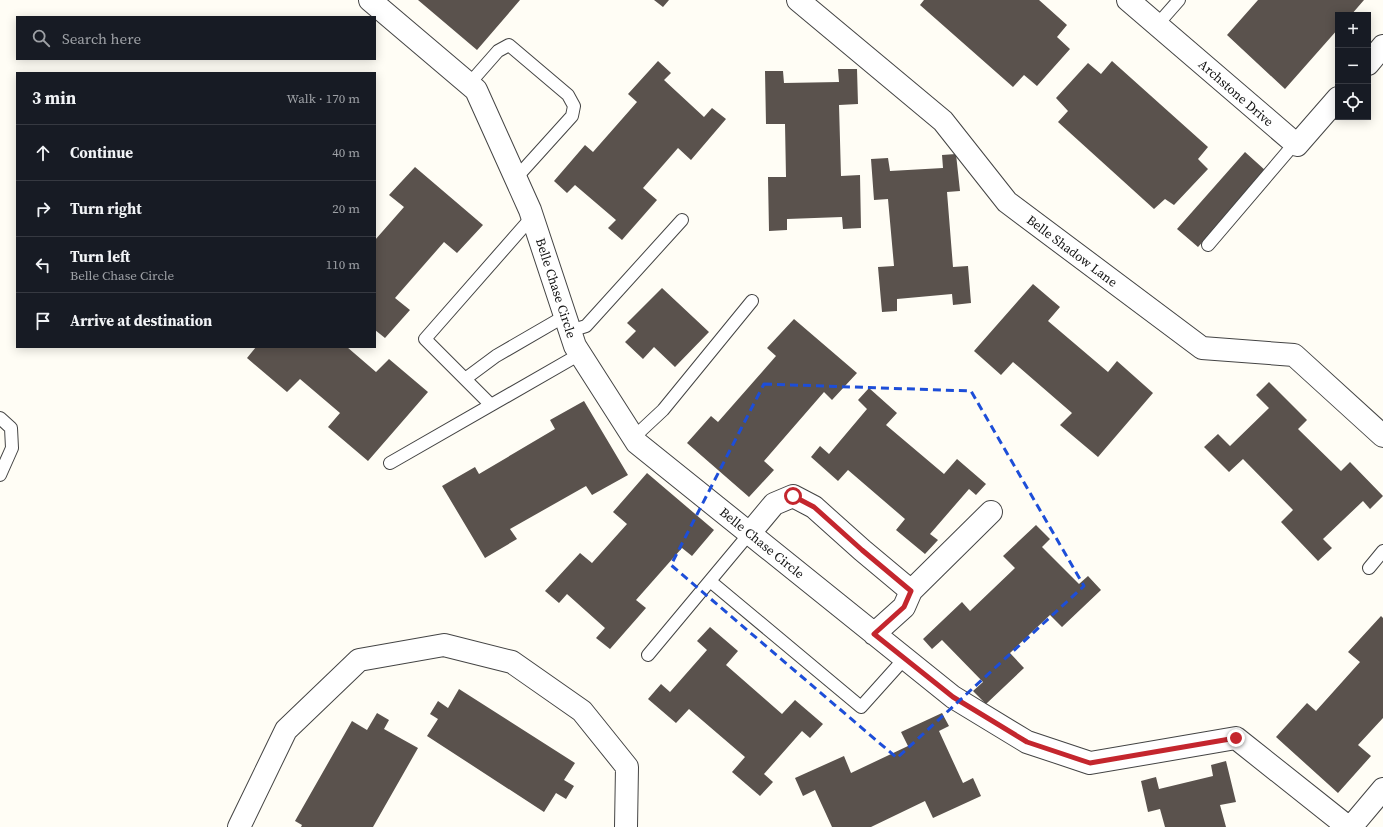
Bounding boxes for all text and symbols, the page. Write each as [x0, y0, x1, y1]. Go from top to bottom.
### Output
map controls [1335, 12, 1371, 120]
button: + [1335, 12, 1371, 48]
search box [16, 16, 376, 60]
icon: search [30, 27, 52, 49]
text: Search here [62, 28, 141, 49]
button: − [1335, 48, 1371, 84]
street label: Archstone Drive [1195, 56, 1277, 130]
button: locate [1335, 84, 1371, 120]
text: 3 min [32, 86, 76, 110]
text: Walk · 170 m [287, 90, 360, 107]
icon: ahead [32, 142, 54, 164]
text: Continue [70, 142, 133, 163]
text: 40 m [332, 144, 360, 161]
icon: right [32, 198, 54, 220]
text: Turn right [70, 198, 142, 219]
text: 20 m [332, 200, 360, 217]
street label: Belle Shadow Lane [1023, 211, 1121, 291]
street label: Belle Chase Circle [532, 236, 580, 341]
text: Turn left [70, 246, 130, 267]
icon: left [32, 254, 54, 276]
text: 110 m [326, 256, 360, 273]
text: Belle Chase Circle [70, 267, 174, 284]
icon: arrive [32, 310, 54, 332]
text: Arrive at destination [70, 310, 212, 331]
route start [784, 487, 802, 505]
street label: Belle Chase Circle [716, 504, 808, 583]
route end [1227, 729, 1245, 747]

